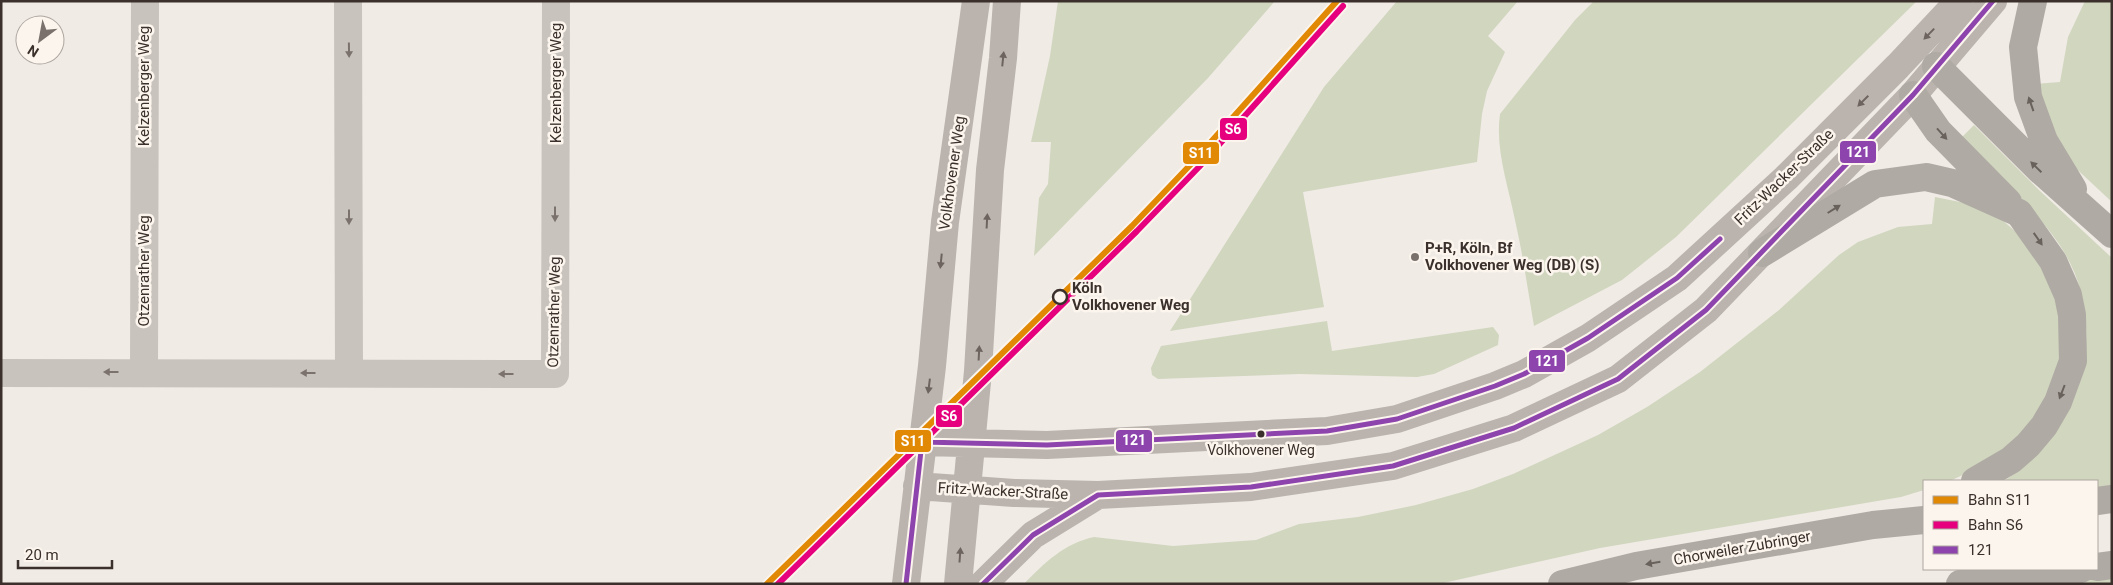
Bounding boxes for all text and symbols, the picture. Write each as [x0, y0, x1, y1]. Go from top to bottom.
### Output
north arrow [15, 15, 65, 65]
street label: Kelzenberger Weg [547, 23, 565, 143]
street label: Kelzenberger Weg [135, 26, 153, 146]
one-way arrow [1923, 27, 1935, 39]
text: N [25, 42, 42, 60]
one-way arrow [345, 42, 353, 58]
one-way arrow [999, 51, 1007, 67]
one-way arrow [1857, 95, 1869, 107]
one-way arrow [2027, 97, 2034, 112]
street label: Volkhovener Weg [935, 115, 969, 231]
line badge: S6 [1219, 117, 1248, 141]
text: S6 [1225, 121, 1241, 137]
street label: Fritz-Wacker-Straße [1731, 125, 1837, 229]
one-way arrow [1936, 128, 1948, 140]
line badge: 121 [1839, 140, 1877, 164]
line badge: S11 [1182, 141, 1220, 165]
text: 121 [1846, 144, 1870, 160]
text: S11 [1189, 145, 1213, 161]
one-way arrow [2030, 161, 2042, 173]
one-way arrow [1827, 205, 1840, 214]
one-way arrow [551, 206, 559, 222]
one-way arrow [345, 209, 353, 225]
one-way arrow [983, 213, 991, 229]
street label: Otzenrather Weg [135, 215, 153, 327]
one-way arrow [2033, 232, 2043, 246]
place label: P+R, Köln, Bf Volkhovener Weg (DB) (S) [1425, 239, 1600, 274]
marker: P+R, Köln, Bf Volkhovener Weg (DB) (S) [1409, 251, 1421, 263]
one-way arrow [937, 253, 945, 269]
street label: Otzenrather Weg [544, 256, 564, 368]
place label: Köln Volkhovener Weg [1072, 279, 1190, 314]
marker: Köln Volkhovener Weg [1052, 289, 1068, 305]
one-way arrow [975, 345, 983, 361]
line badge: 121 [1528, 349, 1566, 373]
text: 121 [1535, 353, 1559, 369]
one-way arrow [103, 369, 119, 377]
one-way arrow [300, 369, 316, 377]
one-way arrow [498, 370, 514, 378]
one-way arrow [925, 378, 933, 394]
one-way arrow [2058, 384, 2065, 399]
line badge: S6 [935, 404, 963, 428]
text: S6 [941, 408, 957, 424]
line badge: S11 [894, 429, 932, 453]
line badge: 121 [1115, 429, 1153, 453]
marker: Volkhovener Weg [1256, 429, 1266, 439]
text: 121 [1122, 432, 1146, 448]
text: S11 [901, 433, 925, 449]
place label: Volkhovener Weg [1207, 442, 1315, 458]
street label: Fritz-Wacker-Straße [937, 479, 1069, 503]
legend [1923, 480, 2098, 570]
text: Bahn S11 [1968, 491, 2032, 509]
text: Bahn S6 [1968, 516, 2023, 534]
street label: Chorweiler Zubringer [1672, 527, 1812, 569]
scale bar [18, 538, 111, 570]
text: 121 [1968, 541, 1993, 559]
text: 20 m [25, 546, 59, 564]
one-way arrow [956, 547, 964, 563]
one-way arrow [1644, 559, 1660, 567]

